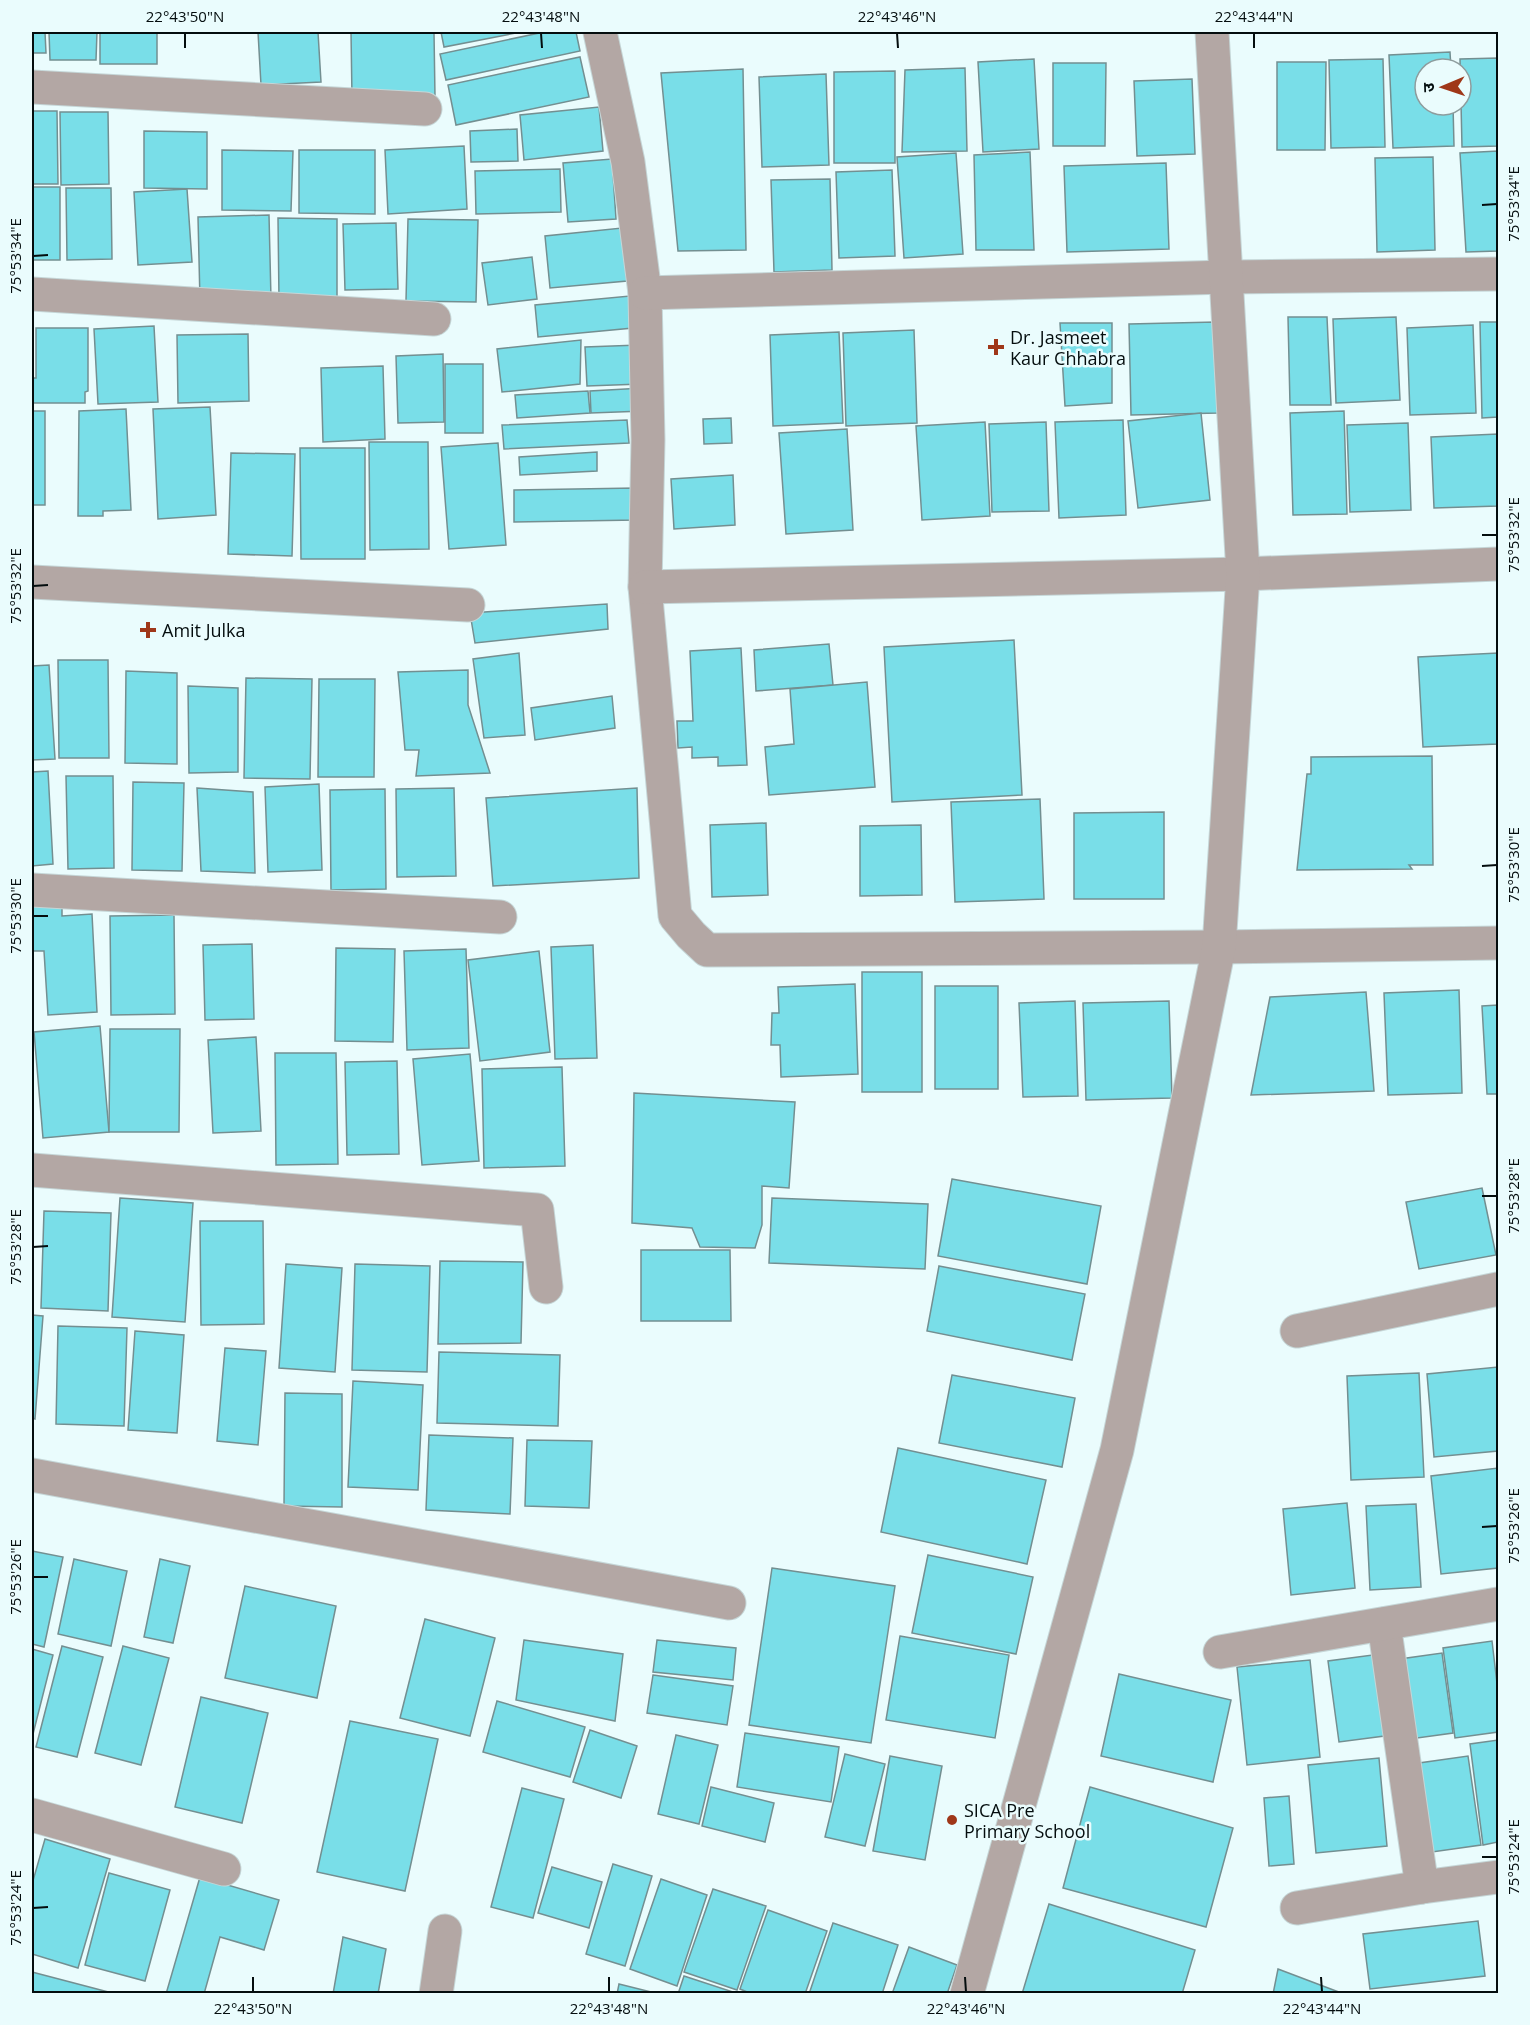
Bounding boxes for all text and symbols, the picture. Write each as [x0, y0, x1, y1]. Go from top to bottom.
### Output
text: 22°43'50"N [146, 6, 224, 26]
text: 22°43'48"N [502, 6, 580, 26]
text: 22°43'46"N [858, 6, 936, 26]
text: 22°43'44"N [1215, 6, 1293, 26]
north arrow [1413, 57, 1473, 117]
text: उ [1417, 82, 1439, 93]
text: 75°53'34"E [1503, 166, 1523, 242]
text: 75°53'34"E [5, 218, 25, 294]
place label: Dr. Jasmeet Kaur Chhabra [1010, 325, 1126, 370]
marker: Dr. Jasmeet Kaur Chhabra [987, 338, 1005, 356]
text: 75°53'32"E [1503, 497, 1523, 573]
text: 75°53'32"E [5, 548, 25, 624]
place label: Amit Julka [162, 618, 246, 642]
marker: Amit Julka [139, 621, 157, 639]
text: 75°53'30"E [1503, 827, 1523, 903]
text: 75°53'30"E [5, 878, 25, 954]
text: 75°53'28"E [1503, 1158, 1523, 1234]
text: 75°53'28"E [5, 1209, 25, 1285]
text: 75°53'26"E [1503, 1488, 1523, 1564]
text: 75°53'26"E [5, 1539, 25, 1615]
place label: SICA Pre Primary School [964, 1798, 1090, 1843]
marker: SICA Pre Primary School [945, 1813, 959, 1827]
text: 75°53'24"E [1503, 1819, 1523, 1895]
text: 75°53'24"E [5, 1870, 25, 1946]
text: 22°43'50"N [214, 1998, 292, 2018]
text: 22°43'48"N [570, 1998, 648, 2018]
text: 22°43'46"N [927, 1998, 1005, 2018]
text: 22°43'44"N [1283, 1998, 1361, 2018]

